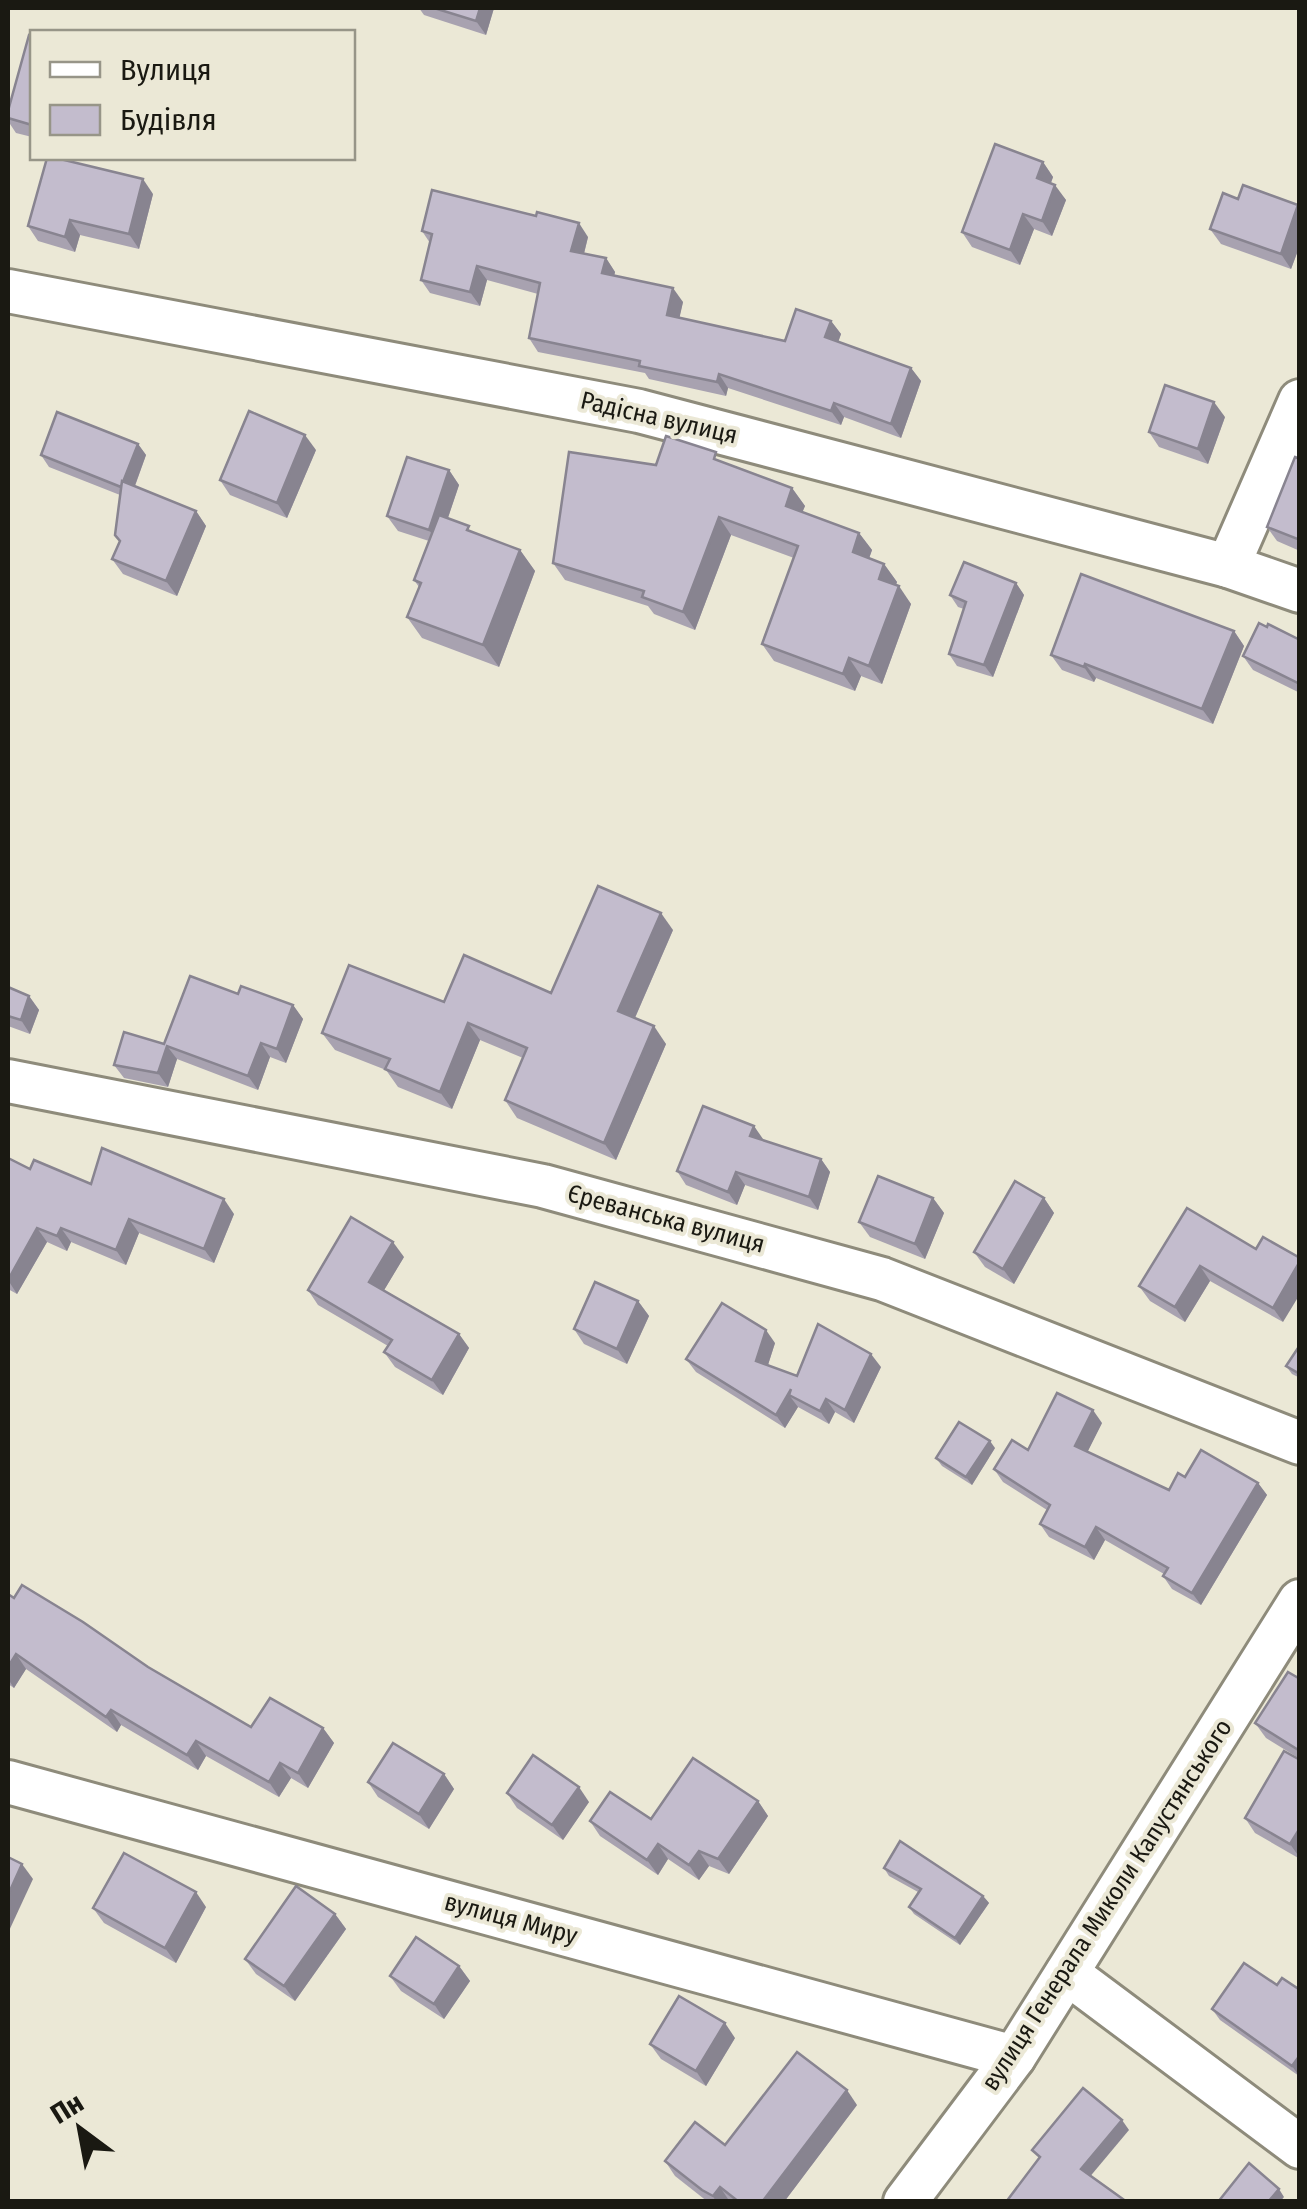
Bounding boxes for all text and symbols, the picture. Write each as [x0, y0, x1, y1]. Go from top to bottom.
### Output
legend [30, 30, 355, 160]
text: Вулиця [120, 52, 212, 88]
text: Будівля [120, 102, 217, 138]
street label: Радісна вулиця [578, 385, 740, 451]
street label: Єреванська вулиця [564, 1178, 768, 1260]
street label: вулиця Генерала Миколи Капустянського [975, 1714, 1239, 2096]
street label: вулиця Миру [441, 1887, 581, 1951]
north arrow [30, 2079, 130, 2179]
text: Пн [45, 2086, 89, 2131]

